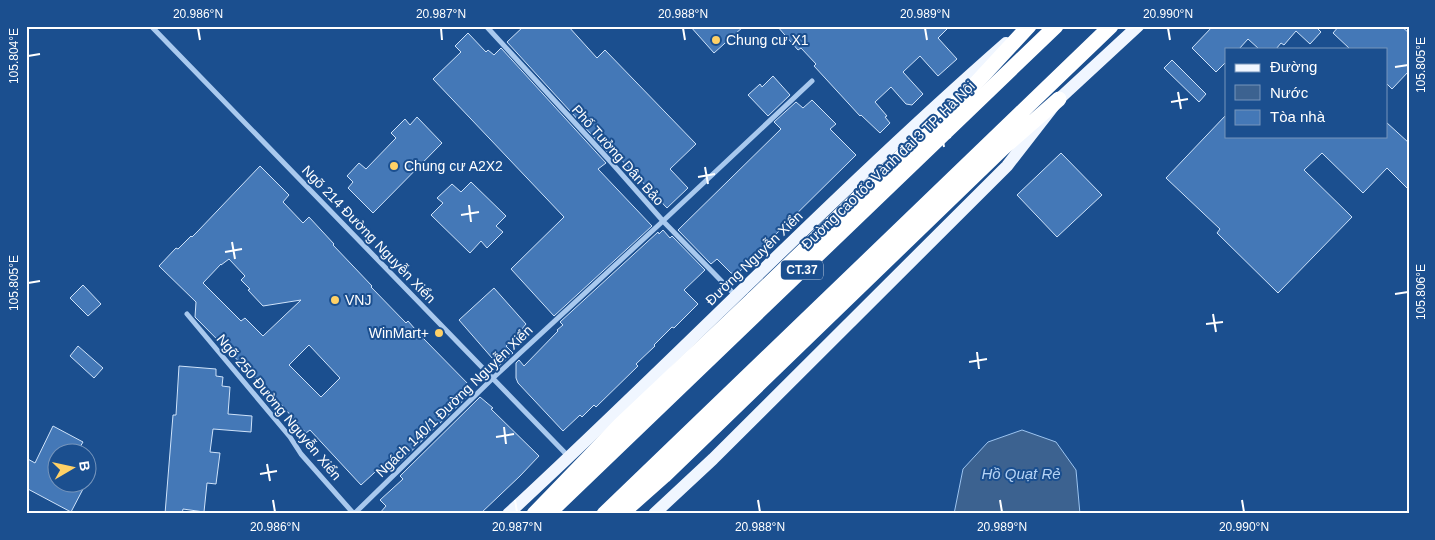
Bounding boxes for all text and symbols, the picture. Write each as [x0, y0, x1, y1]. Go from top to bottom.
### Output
text: 20.986°N [173, 7, 223, 21]
text: 20.987°N [416, 7, 466, 21]
text: 20.988°N [658, 7, 708, 21]
text: 20.989°N [900, 7, 950, 21]
text: 20.990°N [1143, 7, 1193, 21]
text: 105.804°E [7, 28, 21, 84]
place label: Chung cư X1 [726, 32, 809, 48]
marker: Chung cư X1 [710, 34, 722, 46]
text: 105.805°E [1414, 37, 1428, 93]
legend [1225, 48, 1388, 138]
text: Đường [1270, 58, 1317, 75]
street label: Đường cao tốc Vành đai 3 TP. Hà Nội [798, 78, 978, 252]
text: Nước [1270, 84, 1309, 101]
street label: Phố Tưởng Dân Bảo [569, 101, 667, 209]
text: Tòa nhà [1270, 108, 1326, 125]
place label: Chung cư A2X2 [404, 158, 503, 174]
marker: Chung cư A2X2 [388, 160, 400, 172]
street label: Ngõ 214 Đường Nguyễn Xiển [299, 162, 439, 306]
street label: Đường Nguyễn Xiển [702, 208, 806, 308]
text: 105.805°E [7, 255, 21, 311]
road number: CT.37 [781, 260, 823, 280]
text: 105.806°E [1414, 264, 1428, 320]
place label: VNJ [345, 292, 371, 308]
marker: VNJ [329, 294, 341, 306]
street label: Ngách 140/1 Đường Nguyễn Xiển [372, 322, 536, 480]
place label: WinMart+ [369, 325, 429, 341]
marker: WinMart+ [433, 327, 445, 339]
street label: Ngõ 250 Đường Nguyễn Xiển [213, 331, 345, 483]
north arrow [48, 442, 98, 492]
text: B [76, 460, 94, 472]
water label: Hồ Quạt Rẻ [981, 465, 1061, 482]
text: 20.986°N [250, 520, 300, 534]
text: 20.987°N [492, 520, 542, 534]
text: 20.988°N [735, 520, 785, 534]
text: 20.989°N [977, 520, 1027, 534]
text: 20.990°N [1219, 520, 1269, 534]

